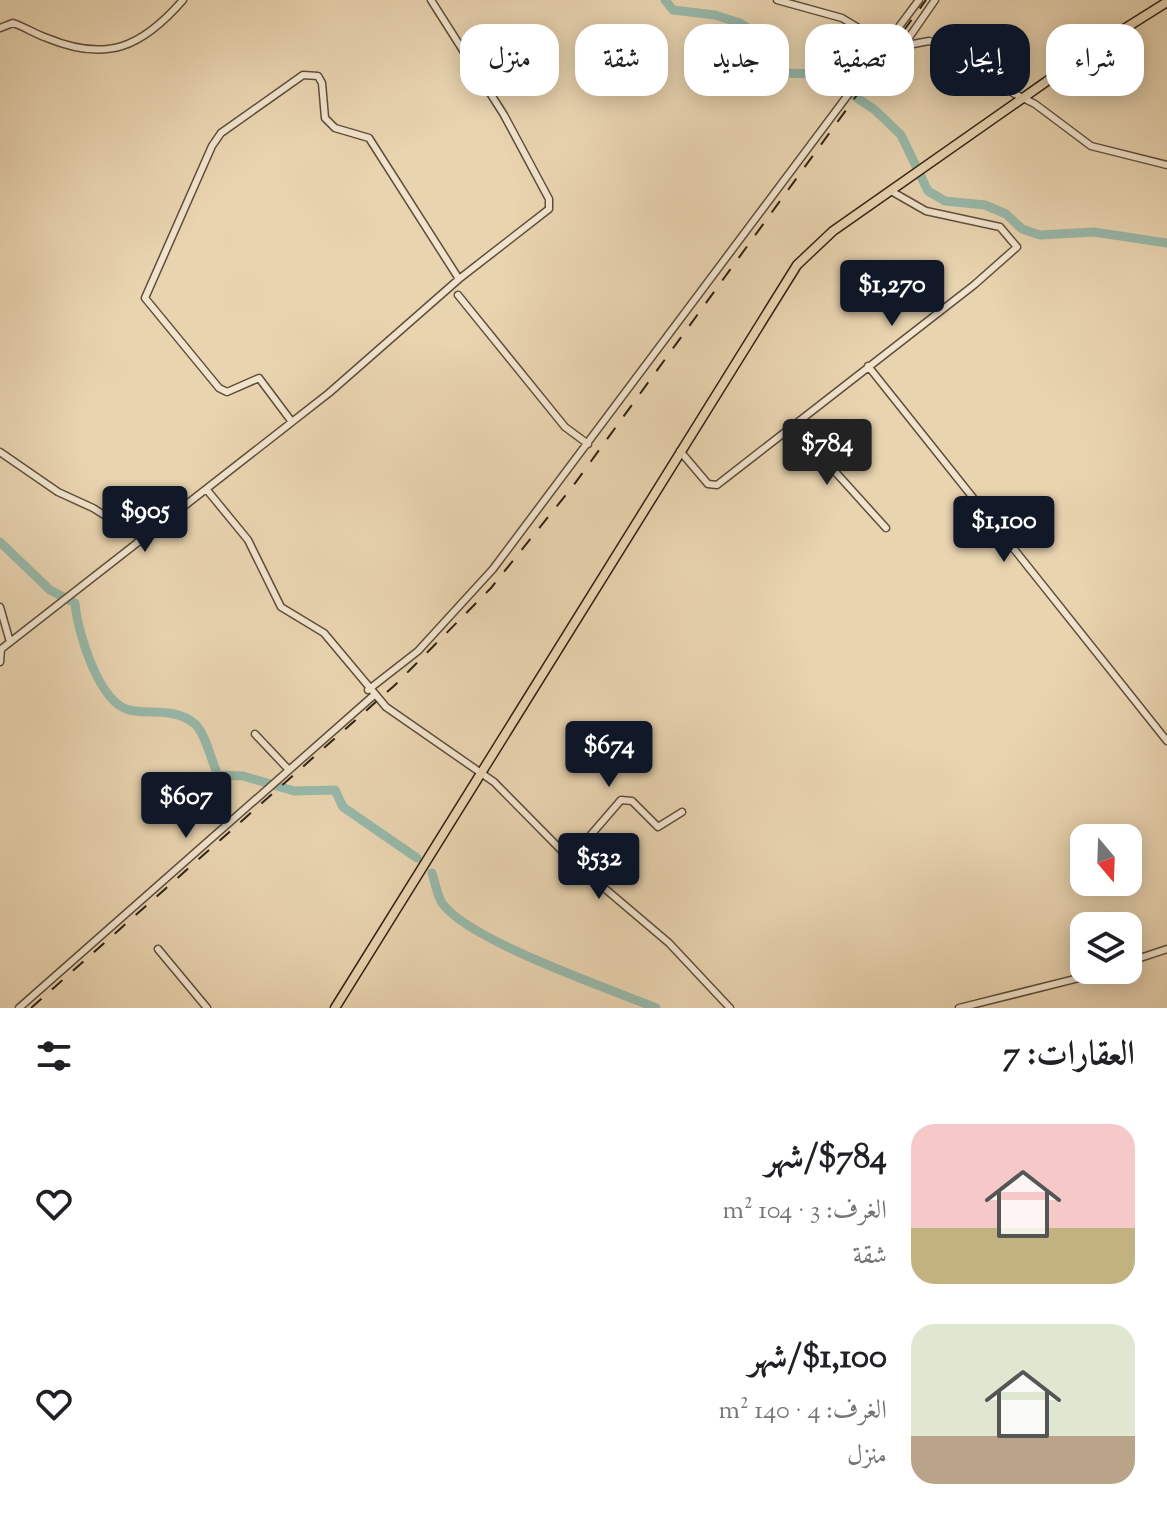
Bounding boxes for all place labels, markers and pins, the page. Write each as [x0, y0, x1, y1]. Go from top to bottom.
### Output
pin: $1,270 [827, 260, 957, 328]
pin: $784 [780, 419, 874, 487]
pin: $905 [98, 486, 192, 554]
pin: $1,100 [939, 496, 1069, 564]
pin: $674 [562, 721, 656, 789]
pin: $607 [139, 772, 233, 840]
pin: $532 [552, 833, 646, 901]

